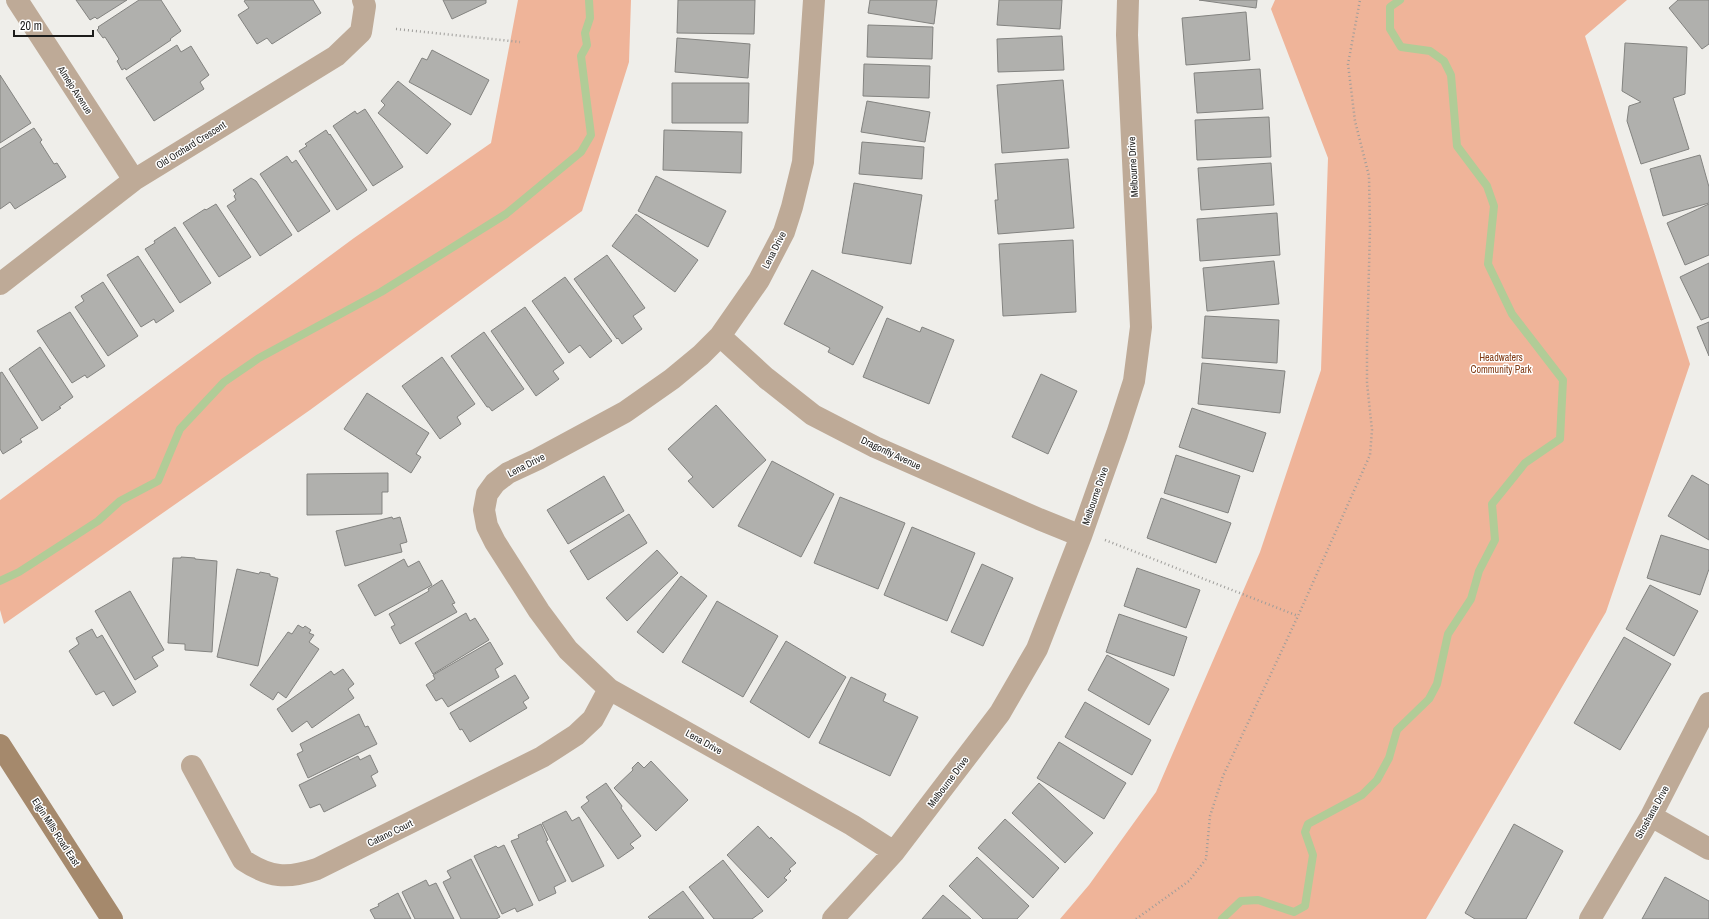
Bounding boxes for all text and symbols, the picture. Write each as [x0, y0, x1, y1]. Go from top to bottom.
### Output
scale bar [14, 12, 93, 38]
text: 20 m [20, 18, 42, 34]
street label: Almejo Avenue [54, 63, 96, 117]
street label: Old Orchard Crescent [154, 118, 229, 172]
street label: Melbourne Drive [1125, 136, 1141, 198]
street label: Lena Drive [759, 229, 789, 271]
park label: Headwaters Community Park [1470, 351, 1532, 376]
street label: Dragonfly Avenue [859, 433, 923, 473]
street label: Lena Drive [505, 450, 547, 480]
street label: Melbourne Drive [1079, 465, 1111, 527]
street label: Lena Drive [683, 727, 725, 758]
street label: Melbourne Drive [925, 754, 972, 810]
street label: Shoshana Drive [1632, 783, 1672, 841]
street label: Elgin Mills Road East [29, 796, 83, 869]
street label: Catano Court [365, 816, 415, 850]

